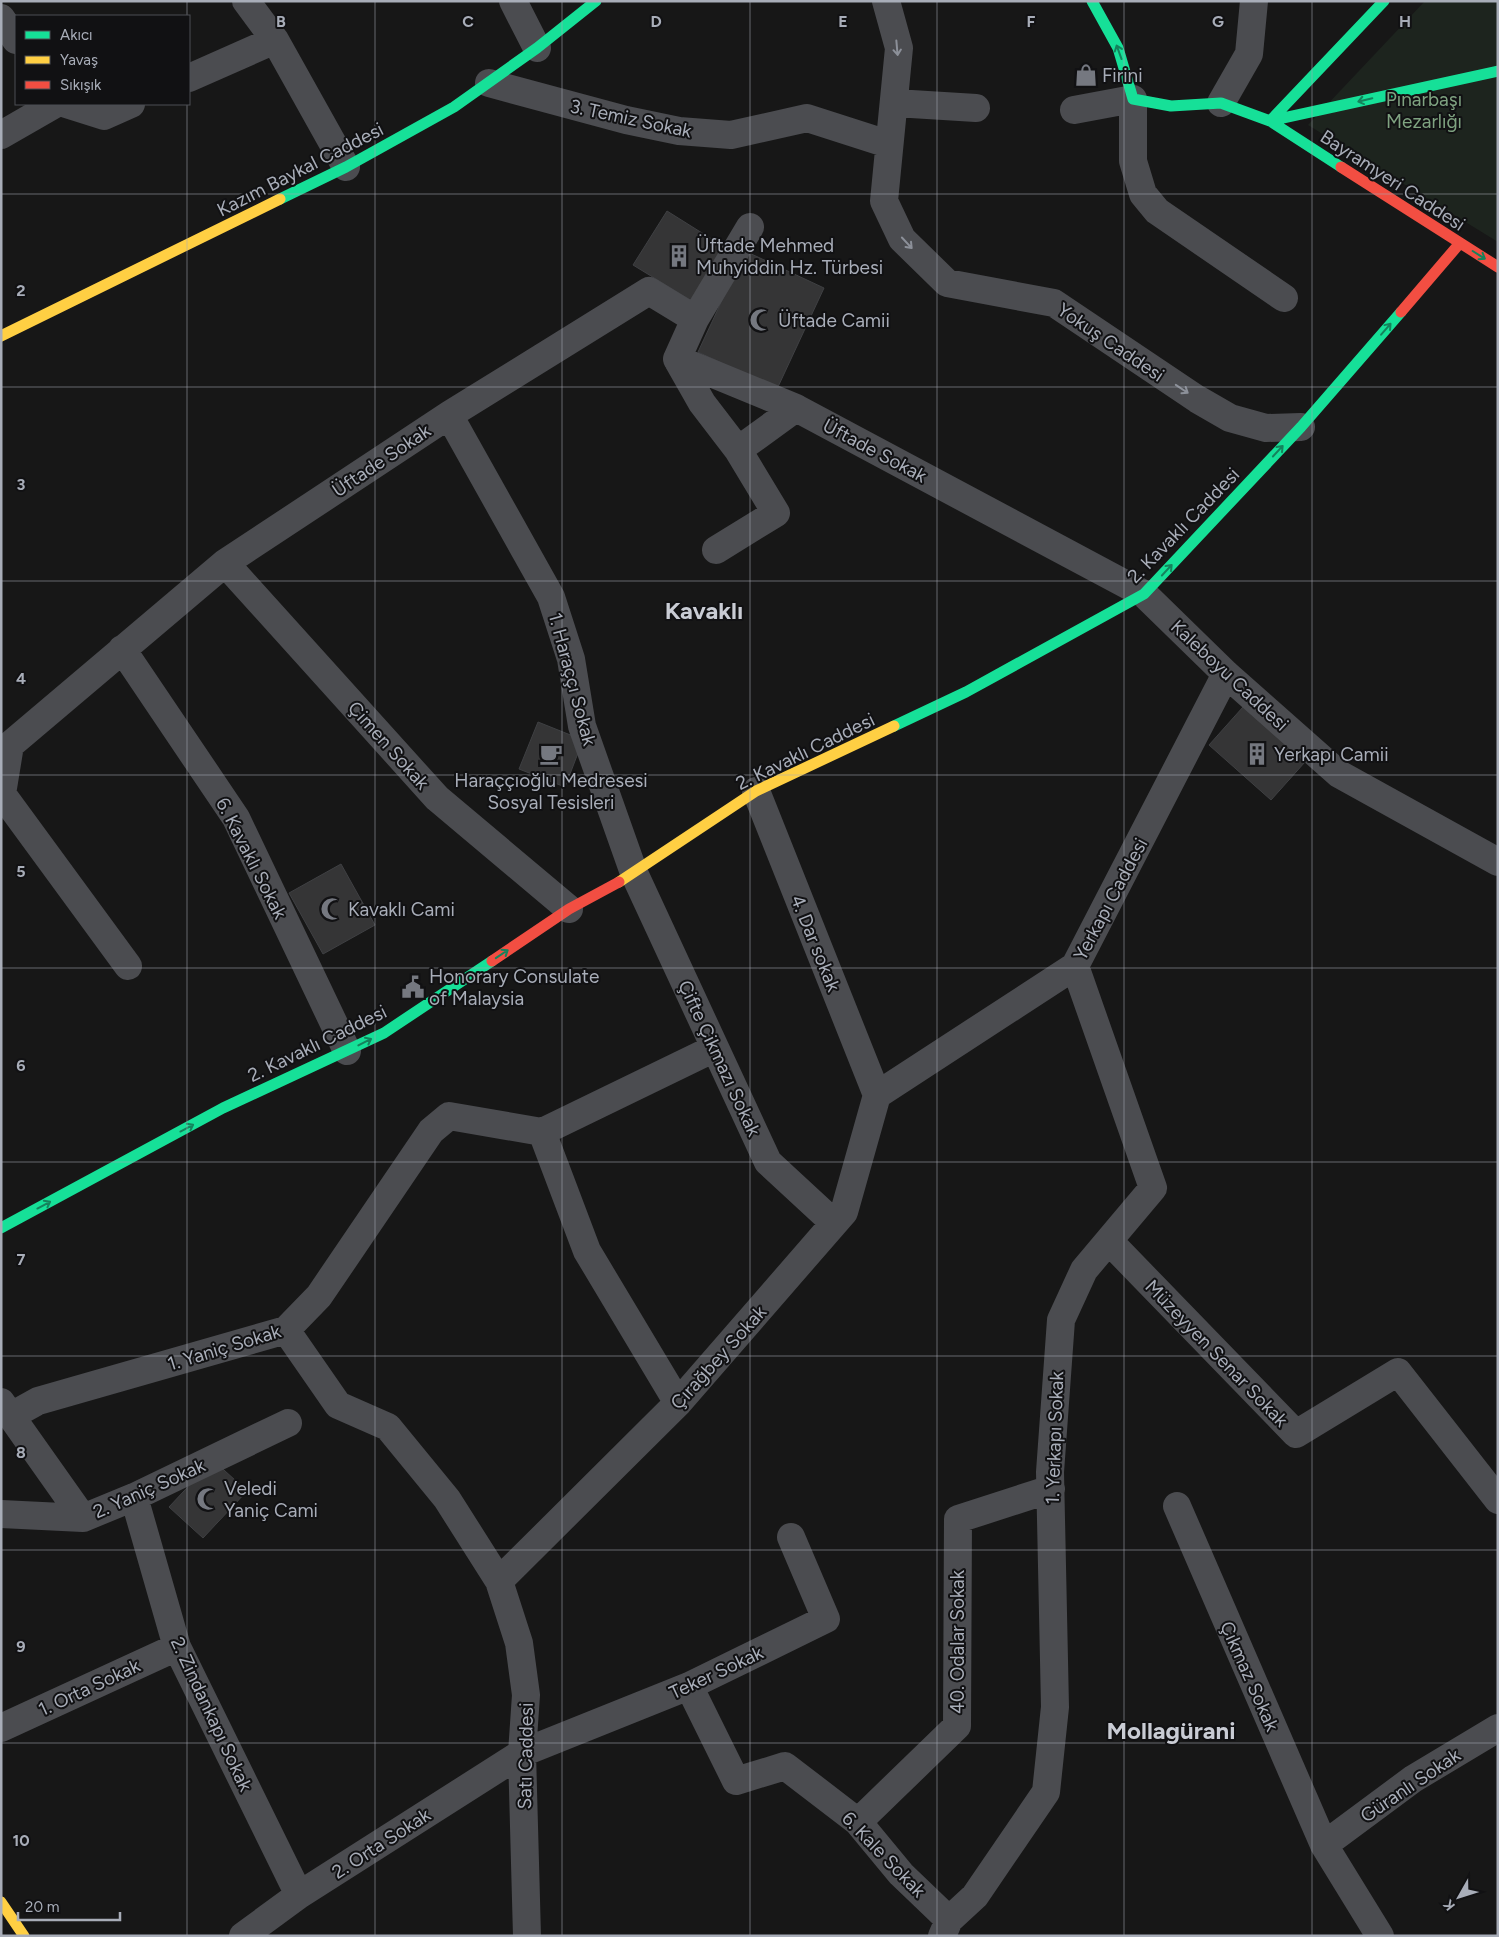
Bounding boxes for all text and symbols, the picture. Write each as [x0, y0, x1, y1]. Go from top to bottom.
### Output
text: B [276, 12, 286, 31]
text: C [462, 12, 474, 31]
text: D [650, 12, 662, 31]
text: E [838, 12, 848, 31]
text: F [1027, 12, 1036, 31]
text: G [1212, 12, 1224, 31]
text: H [1399, 12, 1411, 31]
legend [15, 15, 190, 105]
text: Akıcı [60, 26, 93, 44]
one-way arrow [893, 40, 902, 56]
one-way arrow [1114, 45, 1123, 60]
text: Yavaş [60, 51, 98, 69]
shop icon: Firini [1073, 62, 1099, 88]
place label: Firini [1102, 64, 1143, 87]
text: Sıkışık [60, 76, 102, 94]
park label: Pınarbaşı Mezarlığı [1386, 88, 1462, 133]
street label: 3. Temiz Sokak [568, 94, 695, 143]
one-way arrow [1357, 96, 1373, 105]
street label: Kazım Baykal Caddesi [213, 117, 387, 221]
street label: Bayramyeri Caddesi [1316, 125, 1470, 236]
place label: Üftade Mehmed Muhyiddin Hz. Türbesi [696, 234, 883, 279]
one-way arrow [901, 237, 913, 249]
building icon: Üftade Mehmed Muhyiddin Hz. Türbesi [666, 243, 692, 269]
one-way arrow [1472, 250, 1486, 260]
text: 2 [16, 281, 26, 300]
street label: Yokuş Caddesi [1053, 298, 1169, 387]
mosque icon: Üftade Camii [748, 307, 774, 333]
place label: Üftade Camii [778, 309, 890, 332]
one-way arrow [1380, 323, 1391, 336]
one-way arrow [1175, 384, 1189, 394]
street label: Üftade Sokak [819, 414, 931, 488]
street label: Üftade Sokak [328, 419, 436, 502]
one-way arrow [1272, 445, 1284, 458]
street label: 2. Kavaklı Caddesi [1123, 463, 1244, 588]
text: 3 [17, 475, 26, 494]
one-way arrow [1161, 563, 1173, 576]
district label: Kavaklı [665, 596, 743, 625]
street label: 1. Haraççı Sokak [544, 610, 602, 749]
street label: Kaleboyu Caddesi [1166, 615, 1293, 736]
text: 4 [16, 669, 26, 688]
street label: Çimen Sokak [343, 697, 435, 795]
street label: 2. Kavaklı Caddesi [732, 708, 878, 795]
cafe icon: Haraççıoğlu Medresesi Sosyal Tesisleri [538, 741, 564, 767]
building icon: Yerkapı Camii [1244, 741, 1270, 767]
place label: Yerkapı Camii [1274, 743, 1389, 766]
place label: Haraççıoğlu Medresesi Sosyal Tesisleri [454, 769, 648, 814]
street label: 6. Kavaklı Sokak [211, 794, 292, 923]
street label: Yerkapı Caddesi [1068, 834, 1152, 964]
text: 5 [16, 862, 26, 881]
street label: 4. Dar sokak [786, 892, 846, 996]
mosque icon: Kavaklı Cami [319, 896, 345, 922]
place label: Kavaklı Cami [348, 898, 455, 921]
one-way arrow [494, 949, 508, 959]
place label: Honorary Consulate of Malaysia [429, 965, 599, 1010]
public building icon: Honorary Consulate of Malaysia [400, 974, 426, 1000]
street label: Çifte Çikmazı Sokak [673, 977, 766, 1141]
street label: 2. Kavaklı Caddesi [244, 1000, 390, 1087]
one-way arrow [357, 1037, 372, 1046]
text: 6 [16, 1056, 26, 1075]
one-way arrow [179, 1122, 194, 1132]
one-way arrow [36, 1200, 51, 1209]
text: 7 [17, 1250, 26, 1269]
street label: Müzeyyen Senar Sokak [1140, 1275, 1293, 1432]
street label: Çırağbey Sokak [666, 1300, 772, 1414]
street label: 1. Yaniç Sokak [165, 1319, 284, 1376]
street label: 1. Yerkapı Sokak [1041, 1370, 1068, 1505]
text: 8 [16, 1443, 26, 1462]
street label: 2. Yaniç Sokak [90, 1453, 209, 1523]
place label: Veledi Yaniç Cami [224, 1477, 318, 1522]
mosque icon: Veledi Yaniç Cami [195, 1486, 221, 1512]
street label: 40. Odalar Sokak [946, 1569, 969, 1714]
street label: Çıkmaz Sokak [1215, 1618, 1284, 1735]
street label: 2. Zindankapı Sokak [166, 1633, 258, 1796]
text: 9 [16, 1637, 26, 1656]
street label: Teker Sokak [666, 1640, 767, 1704]
street label: 1. Orta Sokak [35, 1654, 145, 1721]
street label: Satı Caddesi [513, 1702, 538, 1810]
district label: Mollagürani [1107, 1716, 1235, 1745]
street label: Güranlı Sokak [1356, 1743, 1465, 1827]
street label: 2. Orta Sokak [328, 1803, 435, 1884]
street label: 6. Kale Sokak [837, 1807, 931, 1903]
text: 10 [12, 1831, 30, 1850]
north arrow [1434, 1872, 1484, 1922]
scale bar [18, 1890, 120, 1922]
text: K [1439, 1895, 1459, 1914]
text: 20 m [25, 1898, 59, 1916]

